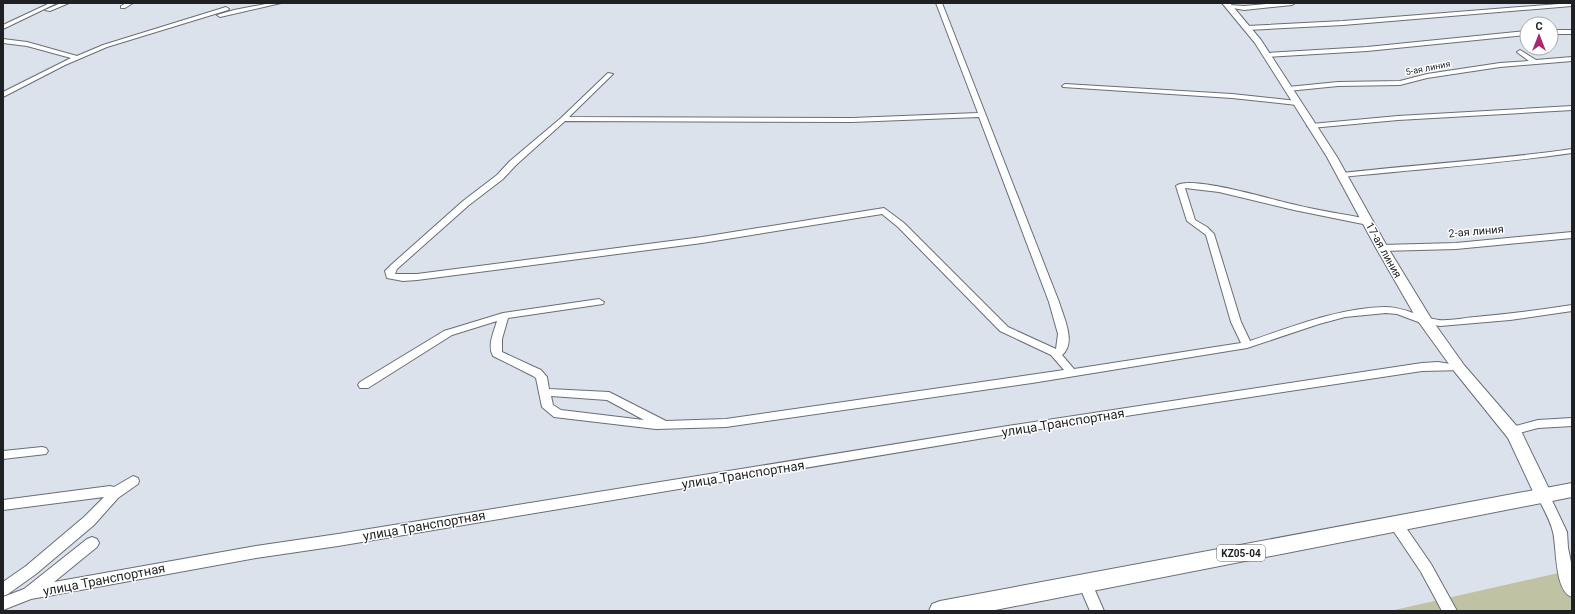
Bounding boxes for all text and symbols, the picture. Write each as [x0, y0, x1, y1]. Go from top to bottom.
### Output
north arrow [1519, 16, 1559, 56]
text: С [1535, 20, 1543, 33]
street label: 5-ая линия [1405, 59, 1451, 77]
street label: 17-ая линия [1363, 220, 1404, 280]
street label: 2-ая линия [1448, 223, 1504, 240]
street label: улица Транспортная [1001, 405, 1126, 440]
street label: улица Транспортная [681, 457, 806, 492]
street label: улица Транспортная [362, 507, 486, 544]
road number: KZ05-04 [1217, 545, 1265, 561]
street label: улица Транспортная [42, 560, 166, 599]

